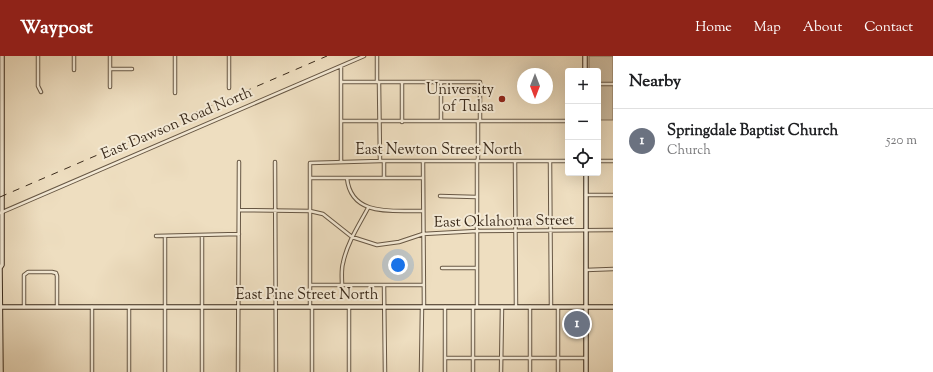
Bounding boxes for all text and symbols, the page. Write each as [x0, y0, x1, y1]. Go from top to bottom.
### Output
text: Waypost [20, 15, 93, 42]
text: Home [695, 18, 732, 38]
text: Map [754, 18, 781, 38]
text: About [803, 18, 842, 38]
text: Contact [864, 18, 913, 38]
north arrow [517, 68, 553, 104]
map controls [565, 68, 601, 176]
button: + [565, 68, 601, 104]
text: Nearby [629, 70, 681, 94]
place label: University of Tulsa [426, 80, 495, 118]
street label: East Dawson Road North [98, 82, 256, 165]
marker: University of Tulsa [497, 94, 507, 104]
button: − [565, 104, 601, 140]
text: Springdale Baptist Church [667, 121, 838, 142]
text: 1 [640, 132, 644, 150]
text: 520 m [886, 132, 917, 150]
street label: East Newton Street North [356, 140, 523, 161]
button: locate [565, 140, 601, 176]
text: Church [667, 142, 711, 160]
street label: East Oklahoma Street [434, 210, 574, 234]
your location [388, 255, 408, 275]
street label: East Pine Street North [235, 285, 379, 306]
pin: 1 [564, 309, 590, 339]

